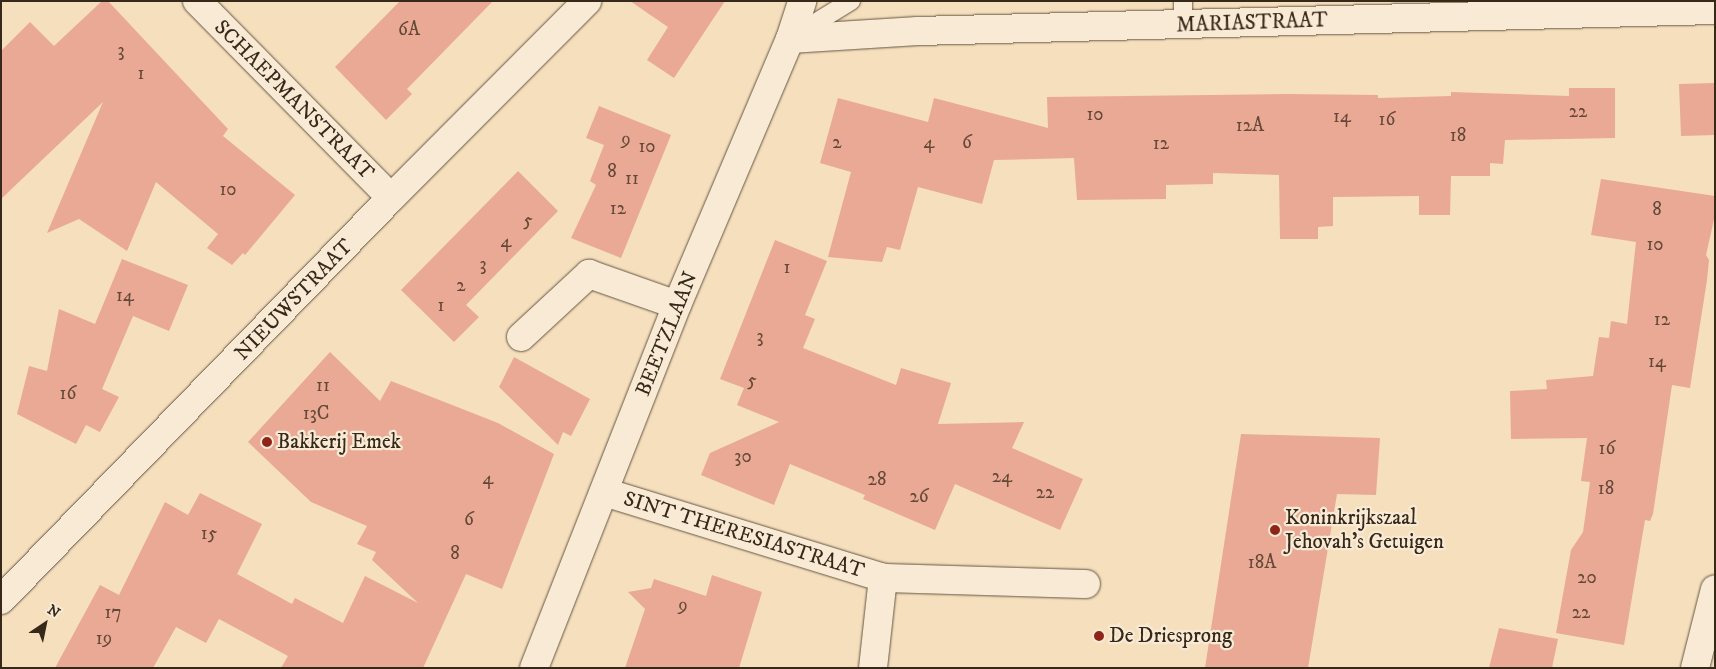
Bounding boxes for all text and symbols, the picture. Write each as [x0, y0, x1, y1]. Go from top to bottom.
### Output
street label: MARIASTRAAT [1176, 8, 1328, 38]
street label: SCHAEPMANSTRAAT [209, 15, 379, 185]
house number: 6A [398, 19, 420, 41]
house number: 3 [117, 40, 125, 62]
house number: 1 [138, 63, 144, 85]
house number: 22 [1569, 101, 1587, 123]
house number: 10 [1086, 104, 1104, 126]
house number: 14 [1333, 106, 1351, 128]
house number: 16 [1379, 109, 1395, 131]
house number: 12A [1236, 115, 1264, 137]
house number: 18 [1450, 125, 1466, 147]
house number: 9 [621, 129, 631, 151]
house number: 2 [832, 132, 842, 154]
house number: 4 [924, 132, 934, 154]
house number: 6 [962, 132, 972, 154]
house number: 12 [1153, 133, 1169, 155]
house number: 10 [638, 136, 656, 158]
house number: 8 [607, 161, 617, 183]
house number: 11 [625, 168, 639, 190]
house number: 10 [219, 179, 237, 201]
house number: 12 [610, 198, 626, 220]
house number: 8 [1652, 199, 1662, 221]
house number: 5 [523, 210, 533, 232]
house number: 4 [501, 231, 511, 253]
street label: NIEUWSTRAAT [230, 234, 358, 366]
house number: 10 [1646, 234, 1664, 256]
house number: 3 [479, 254, 487, 276]
house number: 1 [784, 257, 790, 279]
street label: BEETZLAAN [631, 268, 703, 400]
house number: 2 [456, 275, 466, 297]
house number: 14 [116, 285, 134, 307]
house number: 1 [438, 295, 444, 317]
house number: 12 [1654, 309, 1670, 331]
house number: 3 [756, 326, 764, 348]
house number: 14 [1648, 351, 1666, 373]
house number: 5 [747, 370, 757, 392]
house number: 11 [316, 375, 330, 397]
house number: 16 [60, 383, 76, 405]
house number: 13C [303, 403, 329, 425]
place label: Bakkerij Emek [277, 429, 401, 455]
marker: Bakkerij Emek [261, 436, 273, 448]
house number: 16 [1599, 438, 1615, 460]
house number: 30 [734, 446, 752, 468]
house number: 24 [992, 466, 1012, 488]
house number: 4 [483, 468, 493, 490]
house number: 28 [868, 469, 886, 491]
house number: 18 [1598, 478, 1614, 500]
house number: 22 [1036, 482, 1054, 504]
street label: SINT THERESIASTRAAT [620, 486, 868, 584]
house number: 26 [909, 486, 929, 508]
place label: Koninkrijkszaal Jehovah's Getuigen [1285, 505, 1444, 555]
house number: 6 [464, 509, 474, 531]
house number: 15 [201, 523, 217, 545]
marker: Koninkrijkszaal Jehovah's Getuigen [1269, 524, 1281, 536]
house number: 8 [450, 543, 460, 565]
house number: 18A [1248, 552, 1276, 574]
house number: 20 [1577, 567, 1597, 589]
house number: 9 [678, 595, 688, 617]
north arrow [20, 599, 70, 649]
text: N [44, 601, 63, 622]
house number: 17 [105, 602, 121, 624]
house number: 22 [1572, 602, 1590, 624]
place label: De Driesprong [1109, 623, 1232, 649]
house number: 19 [96, 628, 112, 650]
marker: De Driesprong [1093, 630, 1105, 642]

